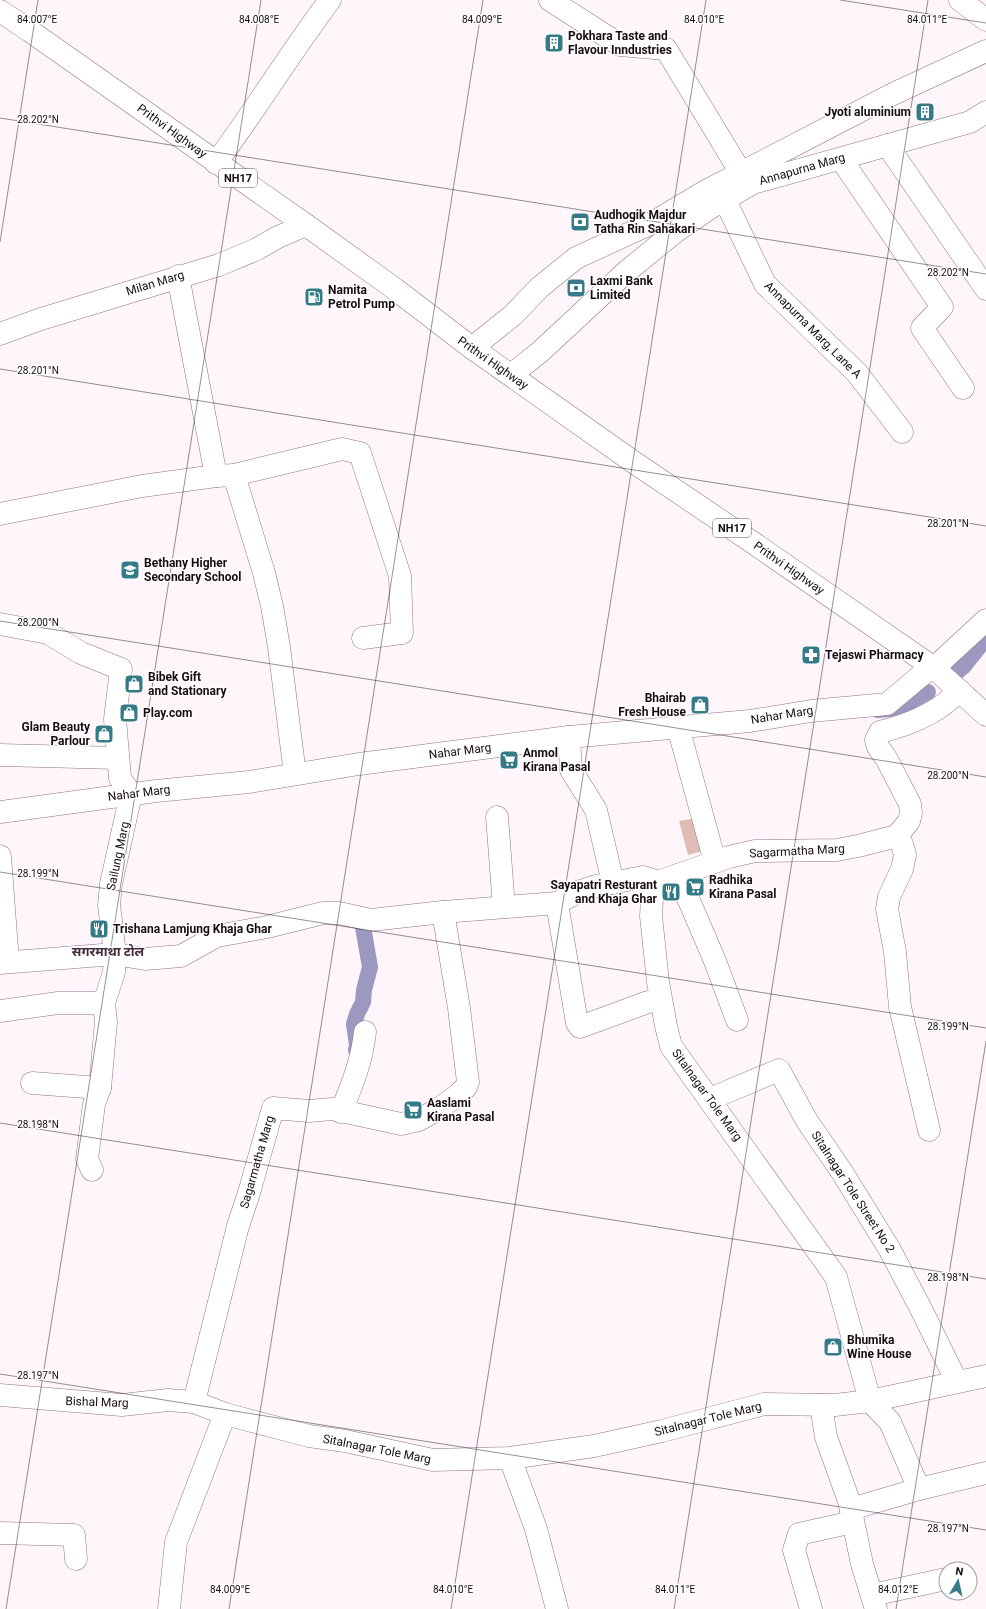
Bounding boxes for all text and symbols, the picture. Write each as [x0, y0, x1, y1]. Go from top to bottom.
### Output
text: 84.007°E [17, 14, 57, 25]
text: 84.008°E [239, 14, 279, 25]
text: 84.009°E [462, 14, 502, 25]
text: 84.010°E [684, 14, 724, 25]
text: 84.011°E [907, 14, 947, 25]
place label: Pokhara Taste and Flavour Inndustries [568, 29, 672, 57]
building icon: Pokhara Taste and Flavour Inndustries [543, 32, 565, 54]
street label: Prithvi Highway [134, 101, 210, 161]
building icon: Jyoti aluminium [914, 101, 936, 123]
place label: Jyoti aluminium [824, 105, 911, 119]
text: 28.202°N [17, 114, 59, 125]
street label: Annapurna Marg [757, 150, 847, 188]
road number: NH17 [219, 169, 257, 187]
place label: Audhogik Majdur Tatha Rin Sahakari [594, 208, 695, 236]
bank icon: Audhogik Majdur Tatha Rin Sahakari [569, 211, 591, 233]
text: 28.202°N [927, 267, 969, 278]
street label: Milan Marg [124, 268, 186, 298]
place label: Laxmi Bank Limited [590, 274, 653, 302]
bank icon: Laxmi Bank Limited [565, 277, 587, 299]
street label: Annapurna Marg, Lane A [762, 279, 864, 381]
place label: Namita Petrol Pump [328, 283, 395, 311]
fuel station icon: Namita Petrol Pump [303, 286, 325, 308]
street label: Prithvi Highway [455, 334, 531, 393]
text: 28.201°N [17, 365, 59, 376]
text: 28.201°N [927, 518, 969, 529]
road number: NH17 [713, 519, 751, 537]
street label: Prithvi Highway [751, 539, 827, 598]
place label: Bethany Higher Secondary School [144, 556, 241, 584]
school or university icon: Bethany Higher Secondary School [119, 559, 141, 581]
text: 28.200°N [17, 617, 59, 628]
pharmacy icon: Tejaswi Pharmacy [800, 644, 822, 666]
place label: Tejaswi Pharmacy [825, 648, 924, 662]
place label: Bibek Gift and Stationary [148, 670, 227, 698]
shop icon: Bibek Gift and Stationary [123, 673, 145, 695]
place label: Bhairab Fresh House [618, 691, 687, 719]
shop icon: Bhairab Fresh House [689, 694, 711, 716]
shop icon: Play.com [118, 702, 140, 724]
street label: Nahar Marg [750, 703, 814, 727]
place label: Play.com [143, 706, 192, 720]
place label: Glam Beauty Parlour [21, 720, 91, 748]
shop icon: Glam Beauty Parlour [93, 723, 115, 745]
street label: Nahar Marg [428, 740, 492, 762]
place label: Anmol Kirana Pasal [523, 746, 590, 774]
supermarket icon: Anmol Kirana Pasal [498, 749, 520, 771]
text: 28.200°N [927, 770, 969, 781]
street label: Nahar Marg [107, 782, 171, 804]
street label: Sailung Marg [104, 820, 132, 892]
street label: Sagarmatha Marg [749, 842, 845, 860]
text: 28.199°N [17, 868, 59, 879]
place label: Radhika Kirana Pasal [709, 873, 776, 901]
supermarket icon: Radhika Kirana Pasal [684, 876, 706, 898]
place label: Sayapatri Resturant and Khaja Ghar [551, 878, 658, 906]
restaurant icon: Sayapatri Resturant and Khaja Ghar [660, 881, 682, 903]
restaurant icon: Trishana Lamjung Khaja Ghar [88, 918, 110, 940]
place label: Trishana Lamjung Khaja Ghar [113, 922, 272, 936]
district label: सगरमाथा टोल [72, 944, 145, 959]
text: 28.199°N [927, 1021, 969, 1032]
street label: Sitalnagar Tole Marg [669, 1046, 745, 1144]
place label: Aaslami Kirana Pasal [427, 1096, 494, 1124]
supermarket icon: Aaslami Kirana Pasal [402, 1099, 424, 1121]
street label: Sagarmatha Marg [237, 1114, 277, 1210]
text: 28.198°N [17, 1119, 59, 1130]
street label: Sitalnagar Tole Street No 2 [808, 1129, 898, 1256]
text: 28.198°N [927, 1272, 969, 1283]
place label: Bhumika Wine House [847, 1333, 912, 1361]
shop icon: Bhumika Wine House [822, 1336, 844, 1358]
text: 28.197°N [17, 1370, 59, 1381]
street label: Bishal Marg [65, 1394, 129, 1410]
street label: Sitalnagar Tole Marg [653, 1399, 763, 1439]
street label: Sitalnagar Tole Marg [322, 1432, 432, 1466]
text: 28.197°N [927, 1523, 969, 1534]
north arrow [938, 1561, 978, 1601]
text: N [955, 1565, 965, 1579]
text: 84.009°E [210, 1584, 250, 1595]
text: 84.010°E [433, 1584, 473, 1595]
text: 84.011°E [655, 1584, 695, 1595]
text: 84.012°E [878, 1584, 918, 1595]

